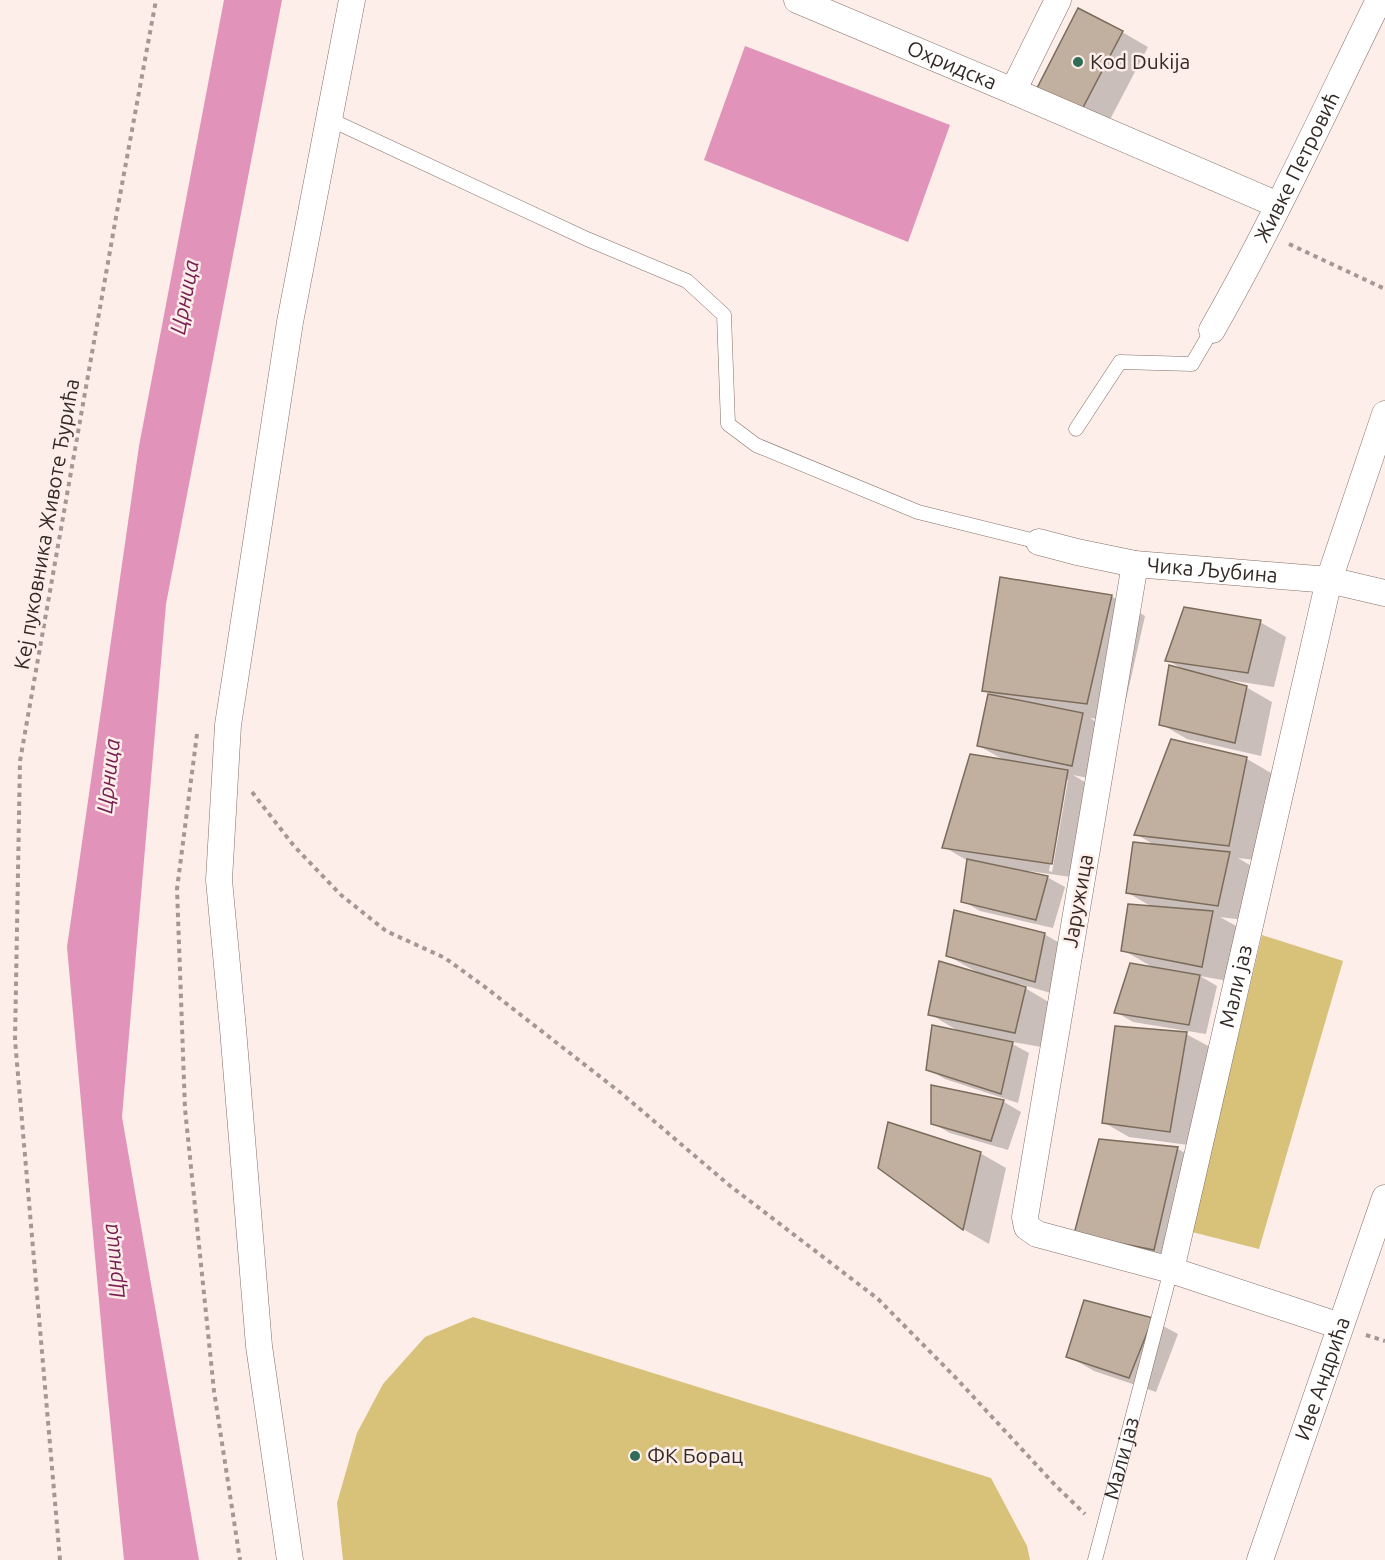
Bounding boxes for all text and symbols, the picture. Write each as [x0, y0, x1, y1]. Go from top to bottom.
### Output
street label: Охридска [904, 35, 1001, 94]
place label: Kod Dukija [1090, 49, 1190, 73]
marker: Kod Dukija [1071, 55, 1085, 69]
street label: Живке Петровић [1249, 87, 1344, 246]
water label: Црница [164, 257, 203, 336]
street label: Кеј пуковника Животе Ђурића [9, 377, 83, 671]
street label: Чика Љубина [1146, 552, 1279, 587]
water label: Црница [91, 737, 124, 815]
street label: Јаружица [1057, 852, 1097, 949]
street label: Мали јаз [1214, 942, 1256, 1030]
water label: Црница [96, 1222, 129, 1300]
street label: Иве Андрића [1289, 1313, 1354, 1443]
street label: Мали јаз [1098, 1414, 1143, 1502]
place label: ФК Борац [647, 1443, 743, 1467]
marker: ФК Борац [628, 1449, 642, 1463]

